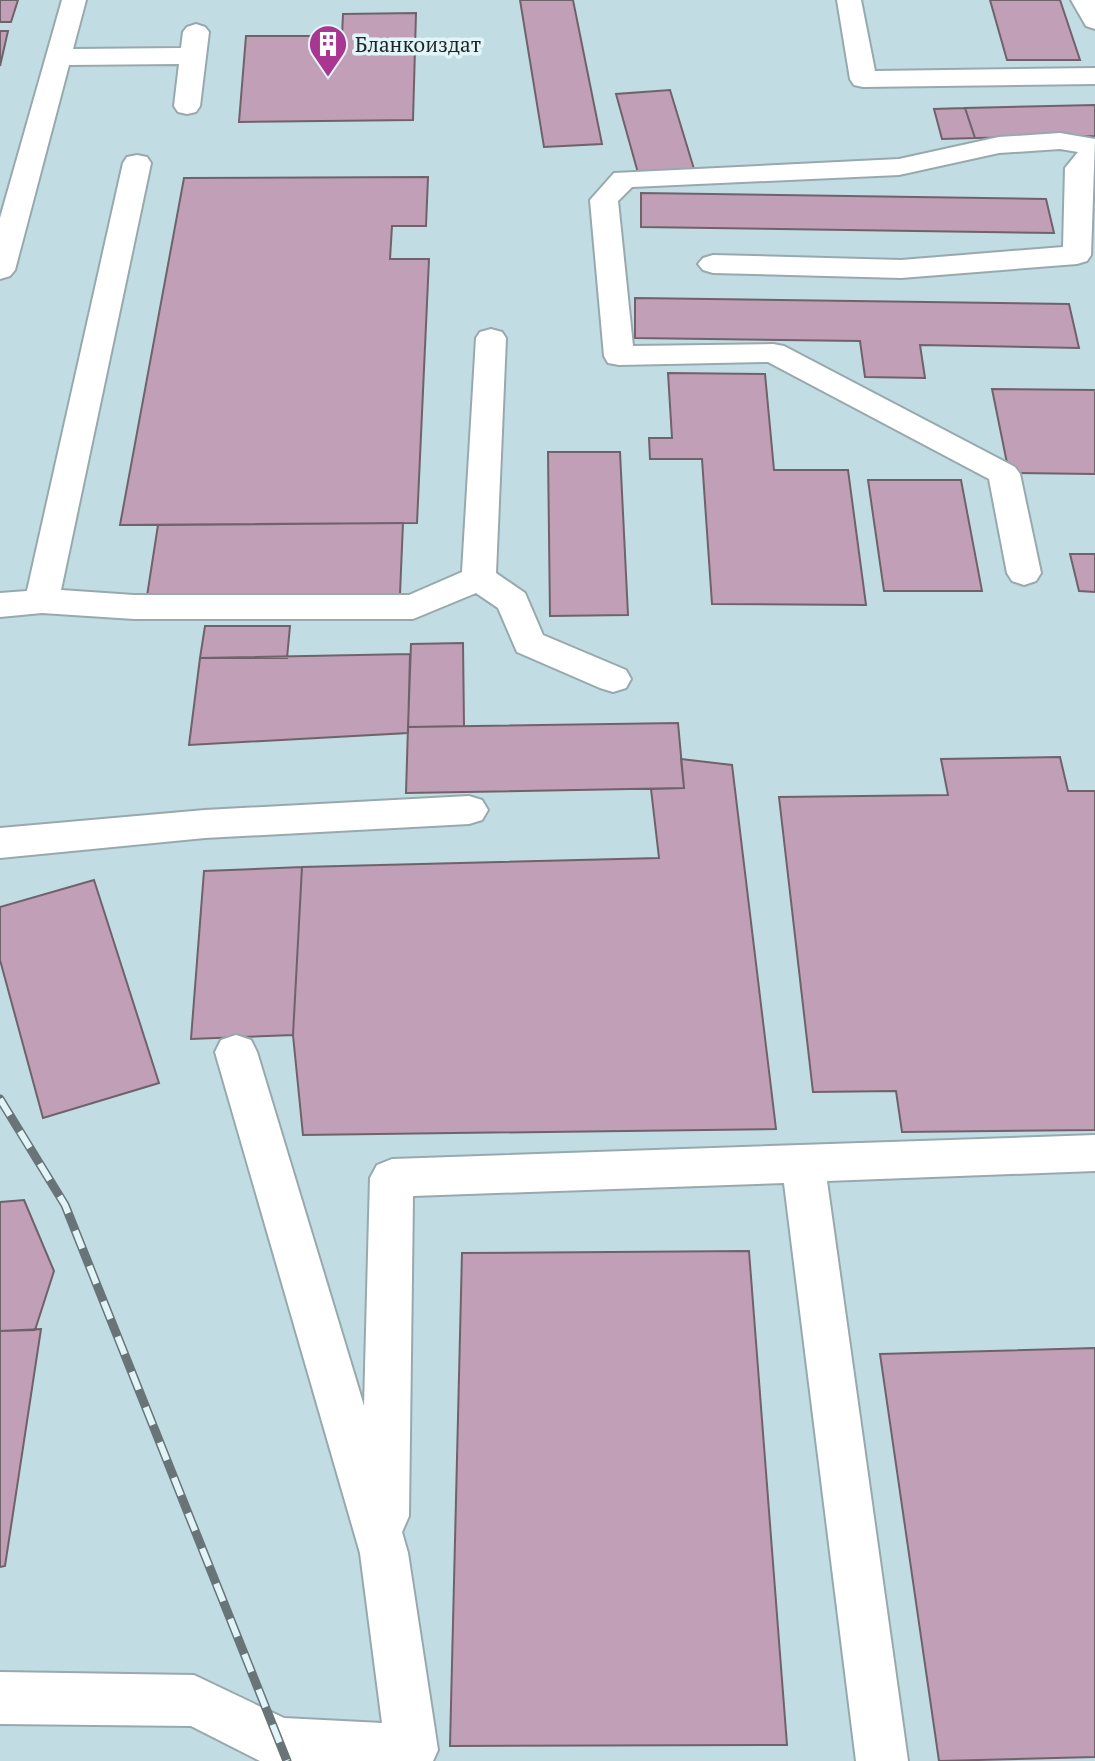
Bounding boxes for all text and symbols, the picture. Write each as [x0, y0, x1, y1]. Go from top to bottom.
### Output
building icon: Бланкоиздат [307, 23, 349, 78]
place label: Бланкоиздат [355, 30, 481, 58]

